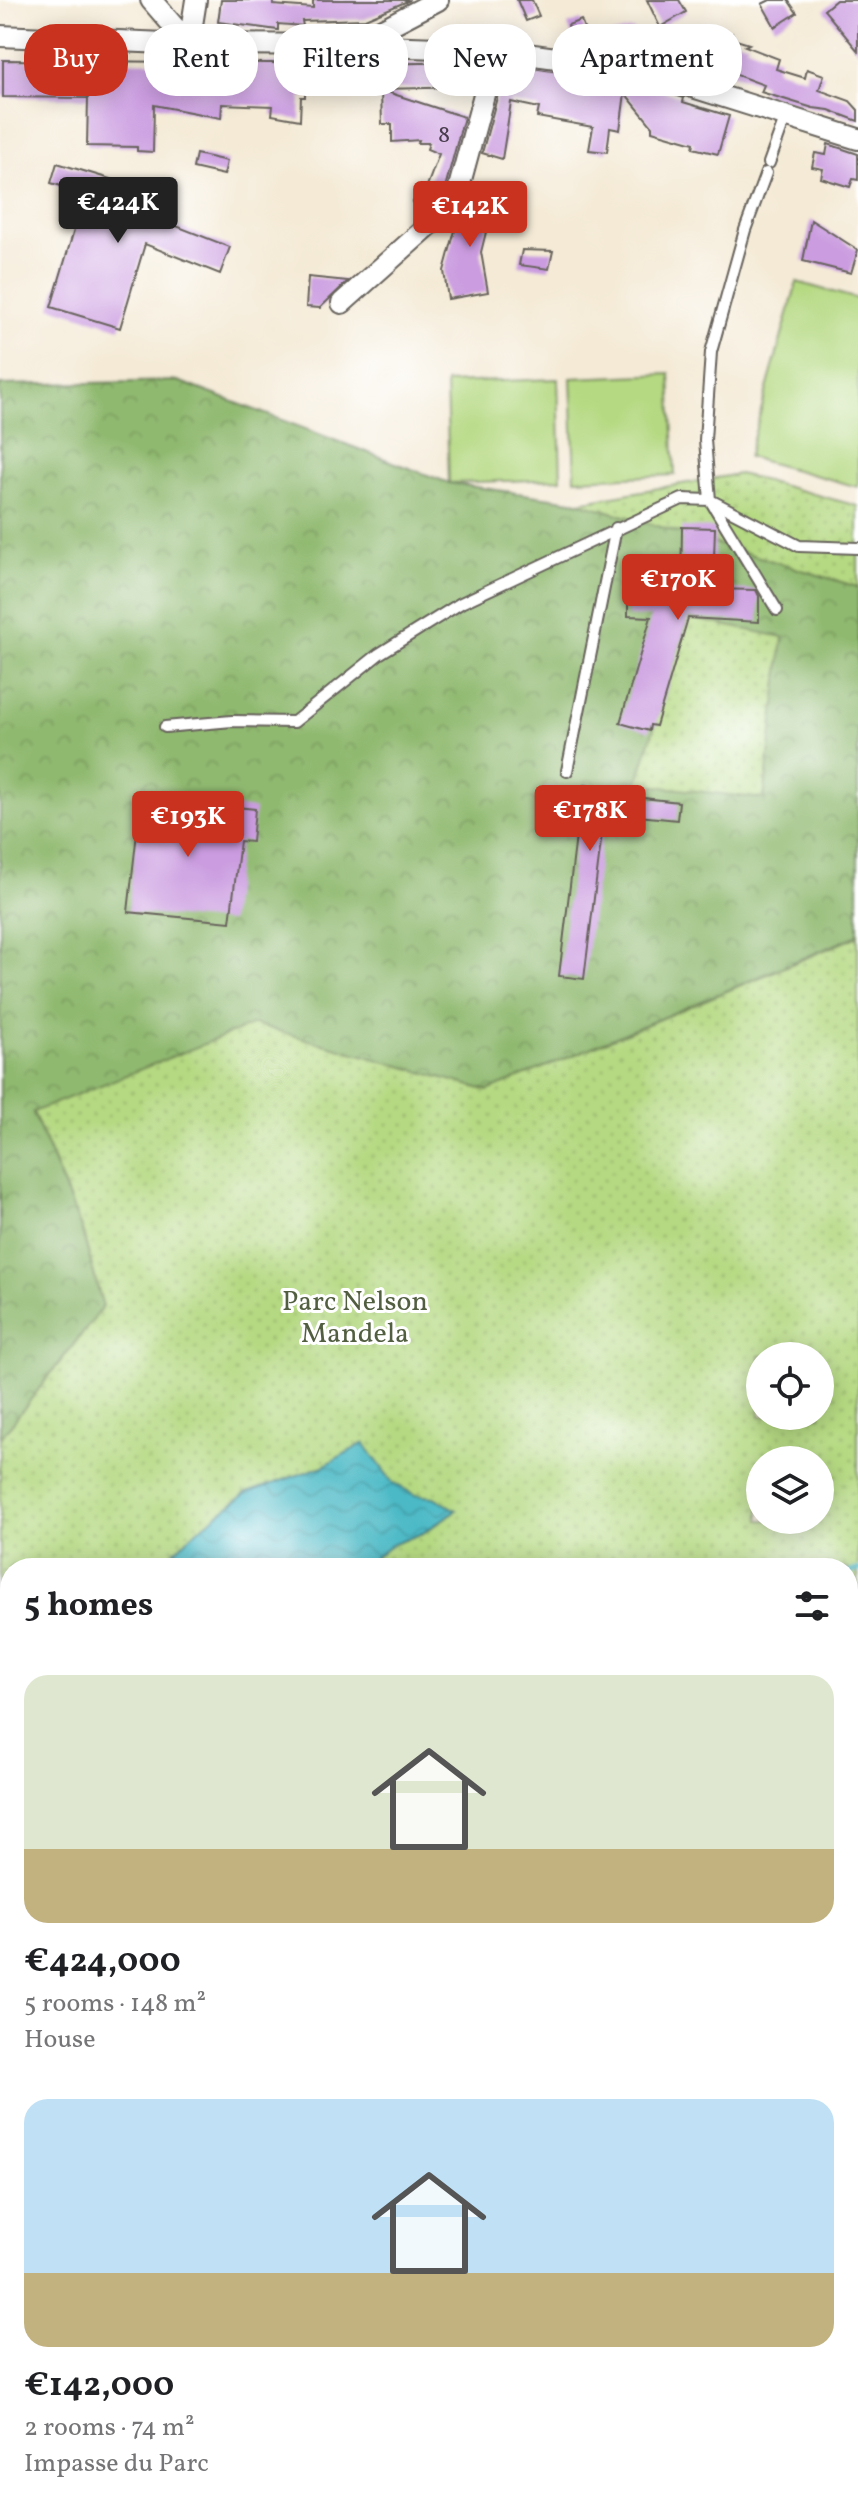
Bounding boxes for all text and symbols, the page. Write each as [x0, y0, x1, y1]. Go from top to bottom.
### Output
chip: Buy [24, 24, 128, 96]
chip: Rent [144, 24, 258, 96]
chip: Filters [274, 24, 408, 96]
chip: New [424, 24, 536, 96]
chip: Apartment [552, 24, 742, 96]
house number: 8 [438, 119, 450, 153]
pin: €424K [62, 177, 174, 245]
pin: €142K [414, 181, 526, 249]
text: €424K [77, 185, 159, 221]
text: €142K [431, 189, 509, 225]
pin: €170K [622, 554, 734, 622]
text: €170K [640, 562, 716, 598]
pin: €178K [534, 785, 646, 853]
pin: €193K [132, 791, 244, 859]
text: €178K [553, 793, 627, 829]
text: €193K [150, 799, 226, 835]
park label: Parc Nelson Mandela [282, 1283, 428, 1354]
map controls [746, 1342, 834, 1534]
button: locate [746, 1342, 834, 1430]
button: layers [746, 1446, 834, 1534]
text: 5 homes [24, 1583, 154, 1630]
icon: filters [790, 1584, 834, 1628]
icon: home [357, 1727, 501, 1871]
text: €424,000 [24, 1939, 181, 1986]
text: 5 rooms · 148 m² [24, 1986, 206, 2022]
text: House [24, 2022, 96, 2058]
icon: home [357, 2151, 501, 2295]
text: €142,000 [24, 2363, 174, 2410]
text: 2 rooms · 74 m² [24, 2410, 195, 2446]
text: Impasse du Parc [24, 2446, 209, 2482]

